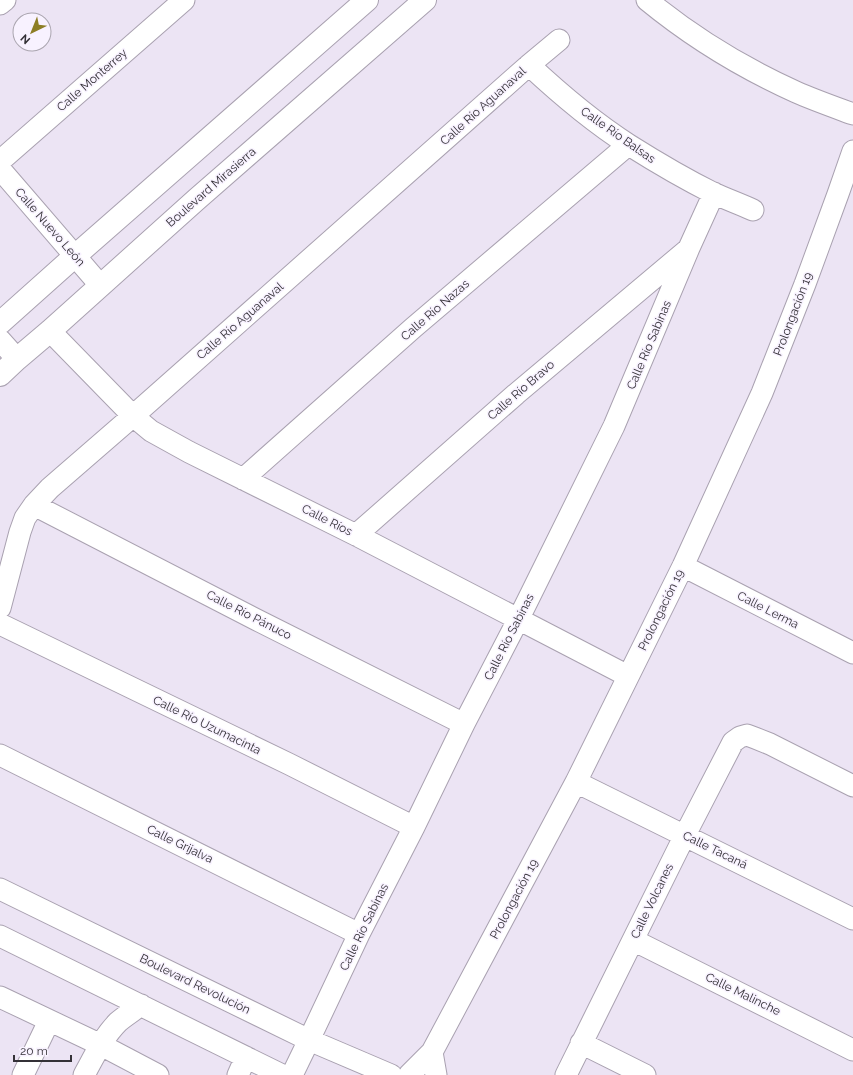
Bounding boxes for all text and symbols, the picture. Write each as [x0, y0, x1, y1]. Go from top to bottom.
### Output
north arrow [12, 12, 52, 52]
text: N [18, 31, 33, 47]
street label: Calle Monterrey [54, 45, 130, 114]
street label: Calle Río Aguanaval [437, 63, 529, 148]
street label: Calle Río Balsas [578, 104, 658, 166]
street label: Boulevard Mirasierra [163, 144, 259, 230]
street label: Calle Nuevo León [12, 185, 88, 269]
street label: Prolongación 19 [771, 270, 815, 358]
street label: Calle Río Nazas [398, 276, 472, 343]
street label: Calle Río Aguanaval [194, 279, 287, 362]
street label: Calle Río Sabinas [624, 298, 674, 392]
street label: Calle Río Bravo [485, 357, 557, 423]
street label: Calle Ríos [299, 501, 355, 539]
street label: Prolongación 19 [635, 567, 687, 653]
street label: Calle Río Pánuco [204, 587, 294, 643]
street label: Calle Lerma [735, 589, 801, 631]
street label: Calle Río Sabinas [481, 591, 537, 683]
street label: Calle Río Uzumacinta [151, 693, 263, 757]
street label: Calle Grijalva [145, 822, 215, 866]
street label: Calle Tacaná [680, 828, 750, 872]
street label: Prolongación 19 [487, 857, 541, 941]
street label: Calle Volcanes [628, 861, 676, 941]
street label: Calle Río Sabinas [337, 881, 391, 973]
street label: Boulevard Revolución [137, 951, 253, 1017]
street label: Calle Malinche [703, 970, 783, 1018]
scale bar [14, 1037, 71, 1063]
text: 20 m [20, 1044, 48, 1058]

